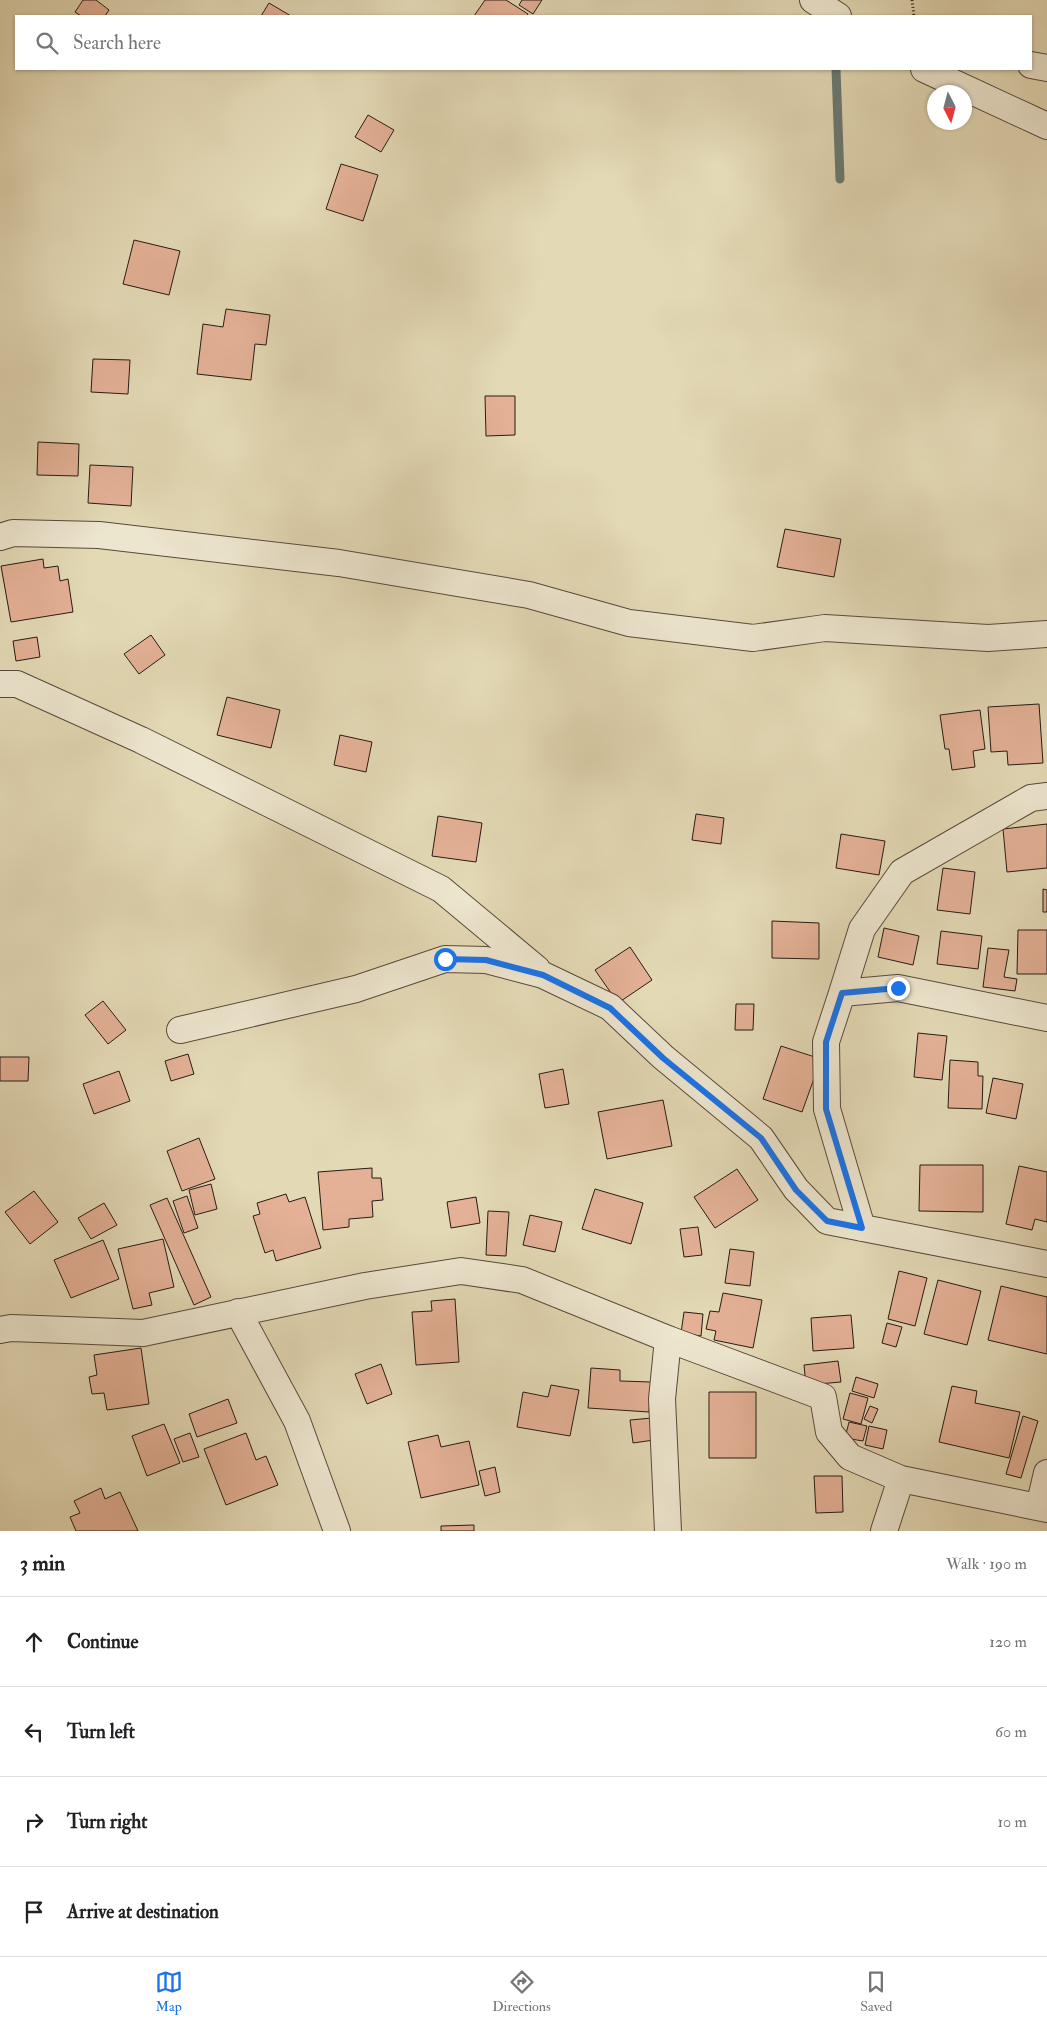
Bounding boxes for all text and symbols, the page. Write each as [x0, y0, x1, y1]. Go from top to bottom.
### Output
search box [15, 15, 1032, 70]
icon: search [33, 29, 61, 57]
text: Search here [73, 31, 161, 55]
north arrow [927, 85, 972, 130]
route start [434, 948, 457, 971]
route end [887, 977, 910, 1000]
text: 3 min [20, 1550, 65, 1577]
text: Walk · 190 m [946, 1554, 1027, 1574]
icon: ahead [20, 1628, 48, 1656]
text: Continue [67, 1630, 138, 1654]
text: 120 m [989, 1632, 1027, 1652]
icon: left [20, 1718, 48, 1746]
text: Turn left [67, 1720, 135, 1744]
text: 60 m [995, 1722, 1027, 1742]
icon: right [20, 1808, 48, 1836]
text: Turn right [67, 1810, 147, 1834]
text: 10 m [997, 1812, 1027, 1832]
icon: arrive [20, 1898, 48, 1926]
text: Arrive at destination [67, 1900, 219, 1924]
tab: Map [155, 1968, 183, 2015]
tab: Directions [492, 1968, 551, 2015]
tab: Saved [860, 1968, 892, 2015]

